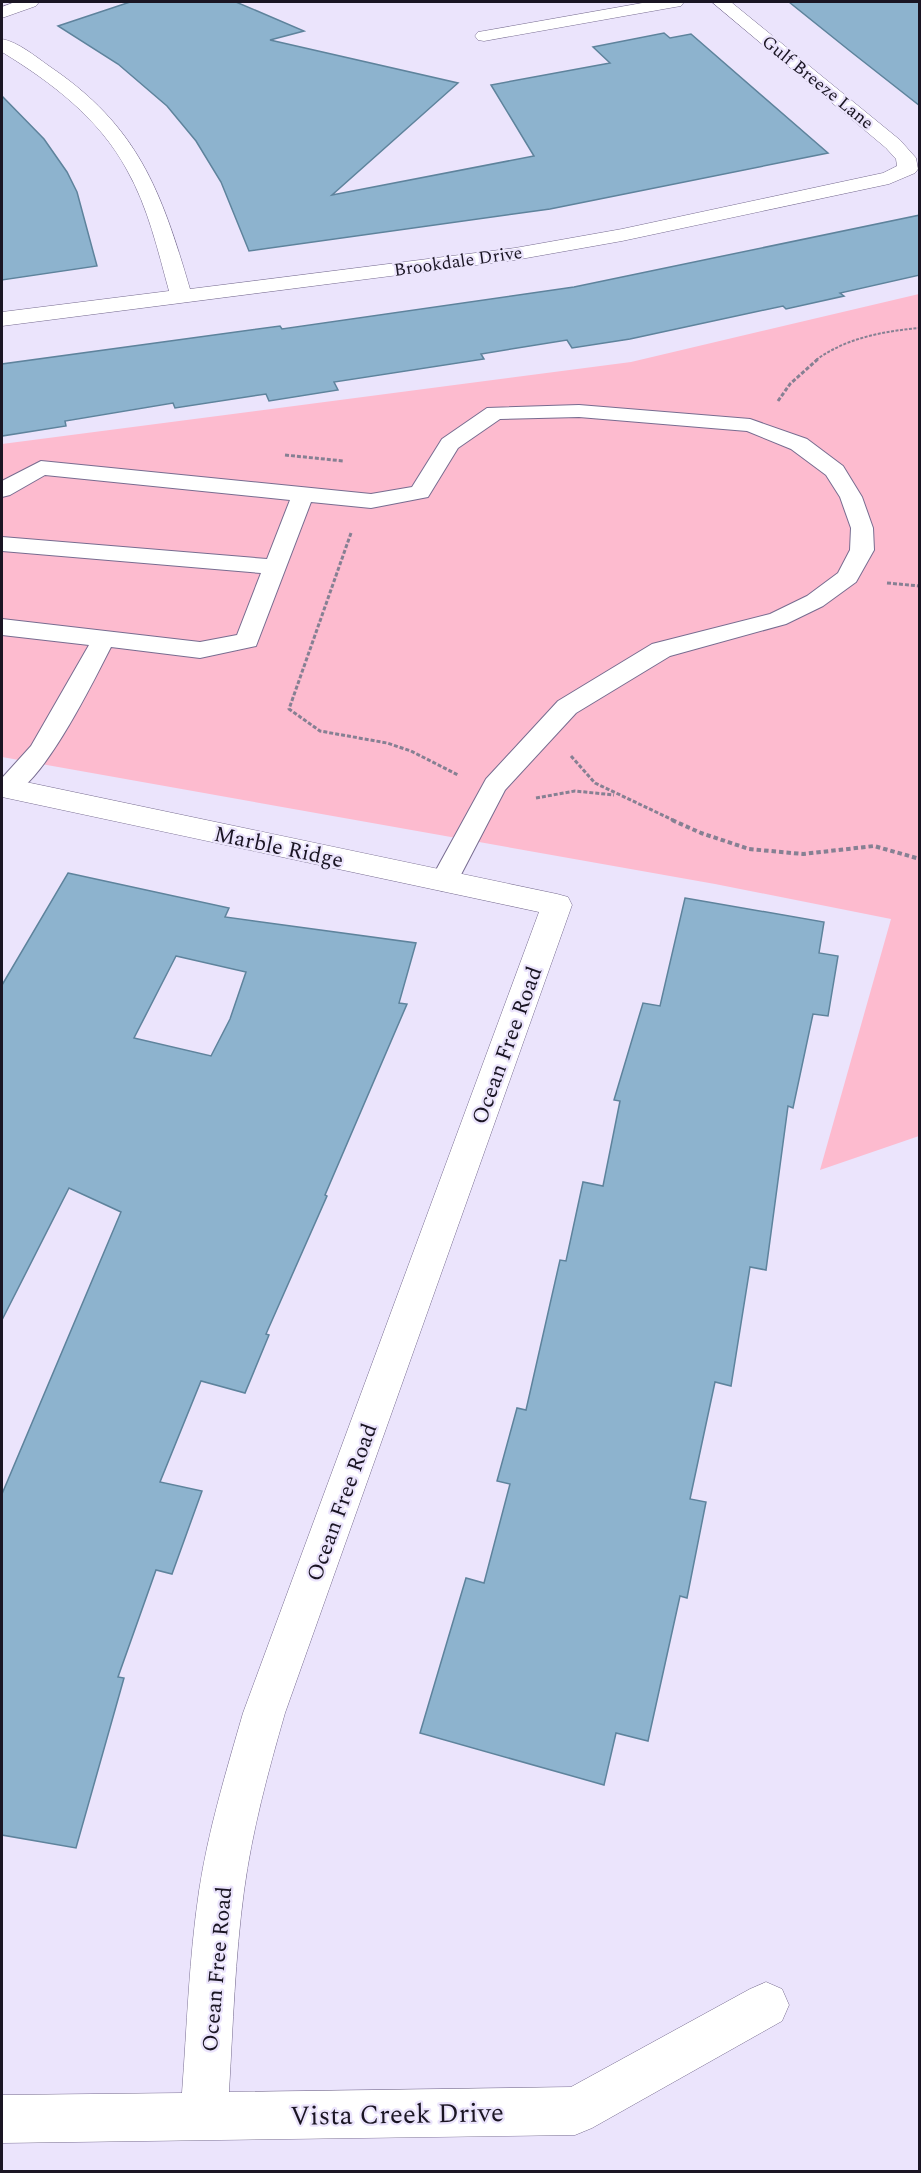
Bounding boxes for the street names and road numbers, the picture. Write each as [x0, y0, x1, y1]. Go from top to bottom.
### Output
street label: Gulf Breeze Lane [756, 29, 880, 136]
street label: Brookdale Drive [392, 239, 524, 284]
street label: Marble Ridge [211, 818, 347, 877]
street label: Ocean Free Road [464, 962, 551, 1129]
street label: Ocean Free Road [299, 1419, 386, 1586]
street label: Ocean Free Road [194, 1885, 241, 2053]
street label: Vista Creek Drive [290, 2092, 504, 2138]

